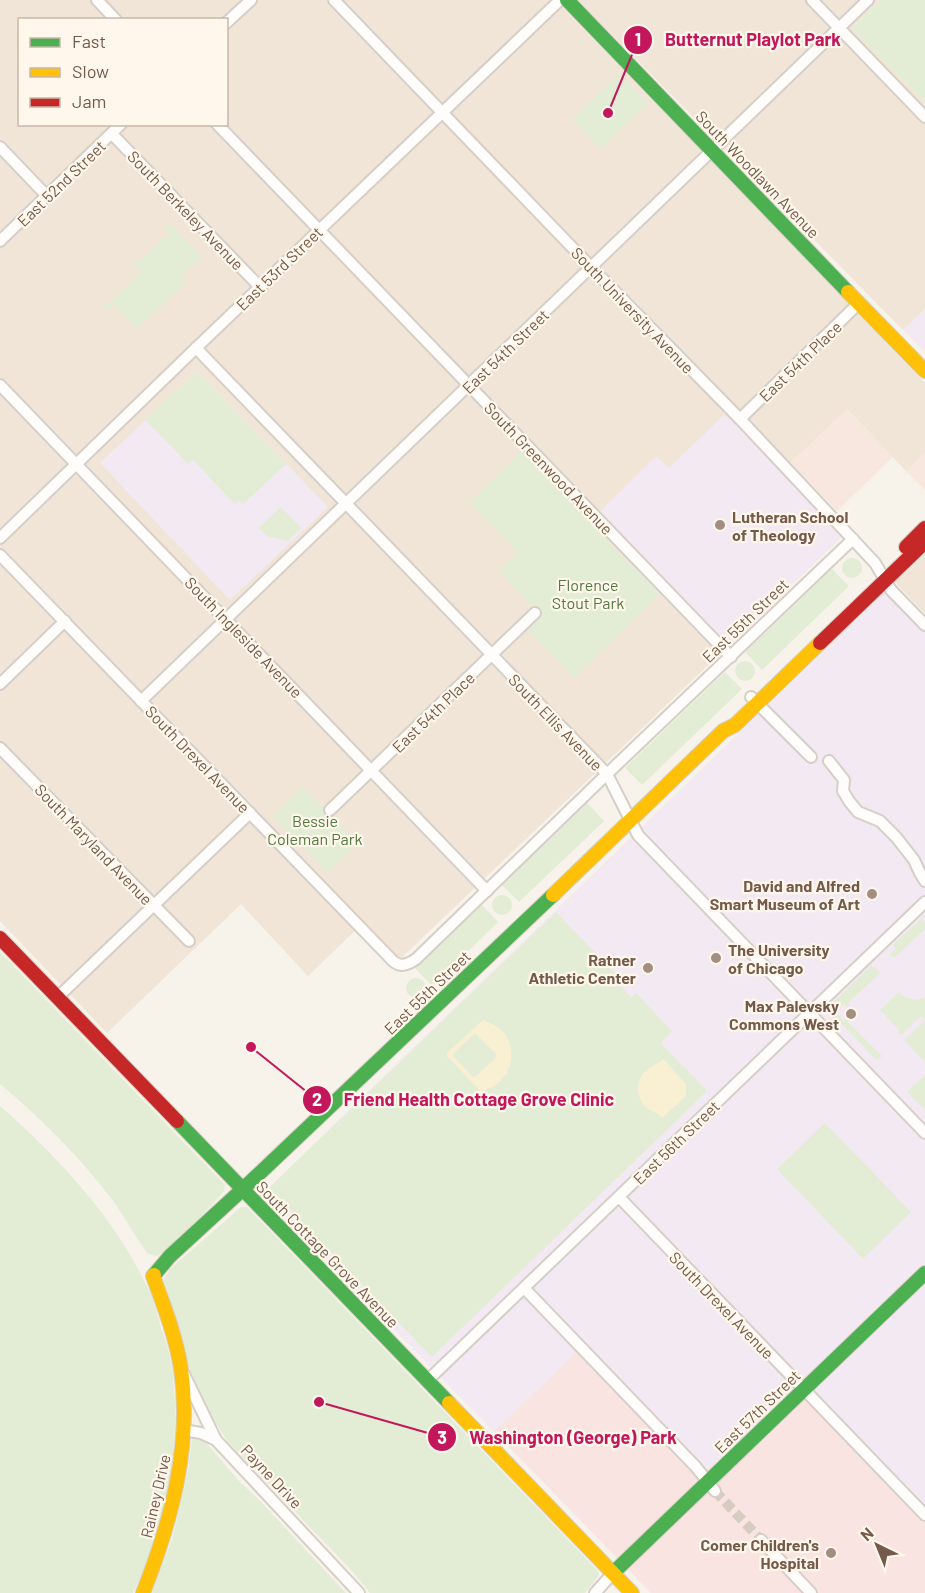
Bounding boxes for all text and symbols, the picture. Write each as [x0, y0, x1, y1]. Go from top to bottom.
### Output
legend [18, 18, 228, 126]
callout: Butternut Playlot Park [623, 22, 853, 58]
text: 1 [635, 28, 641, 50]
text: Butternut Playlot Park [665, 28, 841, 50]
text: Fast [72, 30, 106, 52]
text: Slow [72, 60, 109, 82]
text: Jam [72, 90, 106, 112]
street label: South Woodlawn Avenue [692, 106, 824, 242]
street label: East 52nd Street [13, 136, 109, 230]
street label: South Berkeley Avenue [124, 146, 248, 274]
street label: East 53rd Street [232, 222, 326, 314]
street label: South University Avenue [568, 243, 698, 377]
street label: East 54th Street [458, 305, 552, 397]
street label: East 54th Place [755, 317, 845, 405]
street label: South Greenwood Avenue [481, 398, 617, 538]
place label: Lutheran School of Theology [732, 507, 848, 544]
marker: Lutheran School of Theology [713, 518, 727, 532]
street label: South Ingleside Avenue [181, 573, 307, 701]
street label: East 55th Street [698, 574, 792, 666]
park label: Florence Stout Park [552, 575, 624, 612]
street label: East 54th Place [388, 668, 478, 756]
street label: South Ellis Avenue [505, 670, 607, 774]
street label: South Drexel Avenue [142, 701, 254, 817]
street label: South Maryland Avenue [31, 780, 157, 908]
park label: Bessie Coleman Park [267, 811, 363, 848]
place label: David and Alfred Smart Museum of Art [710, 876, 860, 913]
marker: David and Alfred Smart Museum of Art [865, 887, 879, 901]
place label: The University of Chicago [728, 940, 830, 977]
street label: East 55th Street [380, 946, 474, 1038]
place label: Ratner Athletic Center [528, 950, 636, 987]
marker: The University of Chicago [709, 951, 723, 965]
marker: Ratner Athletic Center [641, 961, 655, 975]
place label: Max Palevsky Commons West [729, 996, 839, 1033]
marker: Max Palevsky Commons West [844, 1007, 858, 1021]
callout: Friend Health Cottage Grove Clinic [302, 1082, 626, 1118]
text: 2 [312, 1088, 322, 1110]
text: Friend Health Cottage Grove Clinic [344, 1088, 615, 1110]
street label: East 56th Street [629, 1096, 723, 1188]
street label: South Cottage Grove Avenue [253, 1177, 403, 1331]
street label: South Drexel Avenue [666, 1247, 778, 1363]
street label: East 57th Street [710, 1365, 804, 1457]
callout: Washington (George) Park [427, 1419, 689, 1455]
text: 3 [437, 1426, 447, 1448]
text: Washington (George) Park [469, 1426, 677, 1448]
street label: Payne Drive [238, 1440, 306, 1512]
street label: Rainey Drive [136, 1452, 174, 1540]
north arrow [847, 1515, 907, 1575]
text: N [856, 1523, 877, 1544]
place label: Comer Children's Hospital [700, 1535, 819, 1572]
marker: Comer Children's Hospital [824, 1546, 838, 1560]

